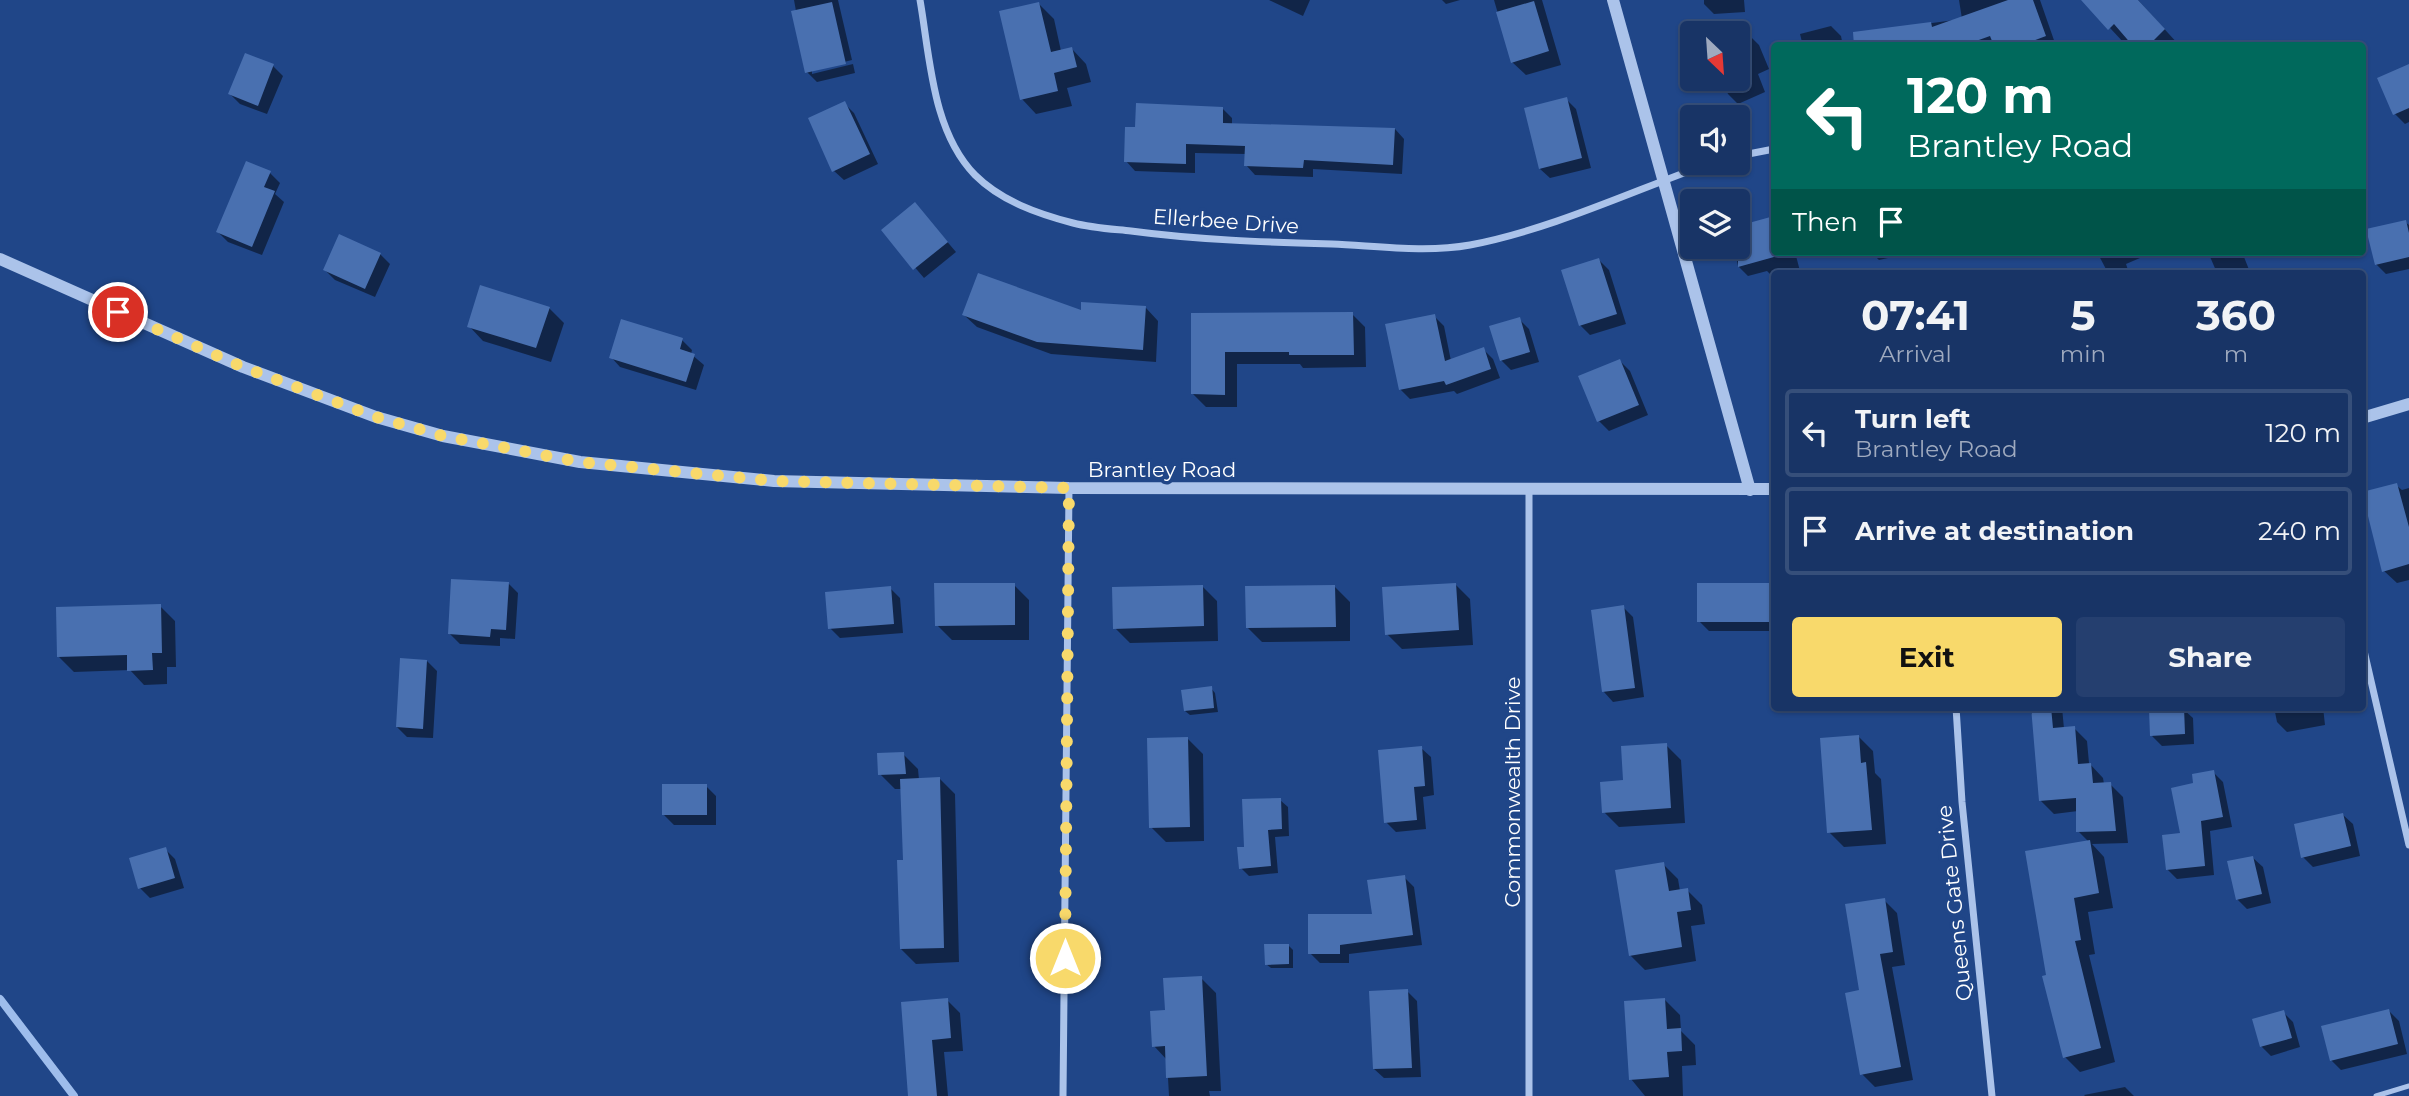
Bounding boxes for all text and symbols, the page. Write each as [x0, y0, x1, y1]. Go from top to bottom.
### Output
north arrow [1680, 21, 1750, 91]
map controls [1680, 21, 1750, 259]
text: 120 m [1907, 66, 2054, 125]
icon: left [1792, 70, 1883, 161]
button: sound [1680, 105, 1750, 175]
text: Brantley Road [1907, 126, 2133, 165]
button: layers [1680, 189, 1750, 259]
street label: Ellerbee Drive [1152, 203, 1300, 239]
icon: arrive [1872, 203, 1910, 241]
text: Then [1792, 206, 1858, 238]
pin [88, 282, 148, 342]
text: 07:41 [1861, 289, 1970, 341]
text: 5 [2070, 289, 2095, 341]
text: 360 [2196, 289, 2276, 341]
icon: arrive [99, 293, 137, 331]
text: Arrival [1879, 340, 1952, 368]
text: min [2060, 340, 2106, 368]
text: m [2224, 340, 2248, 368]
text: Turn left [1855, 403, 1971, 435]
icon: left [1796, 414, 1834, 452]
text: 120 m [2265, 417, 2341, 449]
text: Brantley Road [1855, 435, 2018, 463]
street label: Brantley Road [1088, 457, 1236, 482]
icon: arrive [1796, 512, 1834, 550]
text: Arrive at destination [1855, 515, 2134, 547]
text: 240 m [2258, 515, 2341, 547]
button: Exit [1792, 617, 2062, 697]
button: Share [2076, 617, 2345, 697]
street label: Commonwealth Drive [1500, 677, 1525, 907]
street label: Queens Gate Drive [1931, 804, 1977, 1002]
position arrow [1028, 921, 1102, 995]

